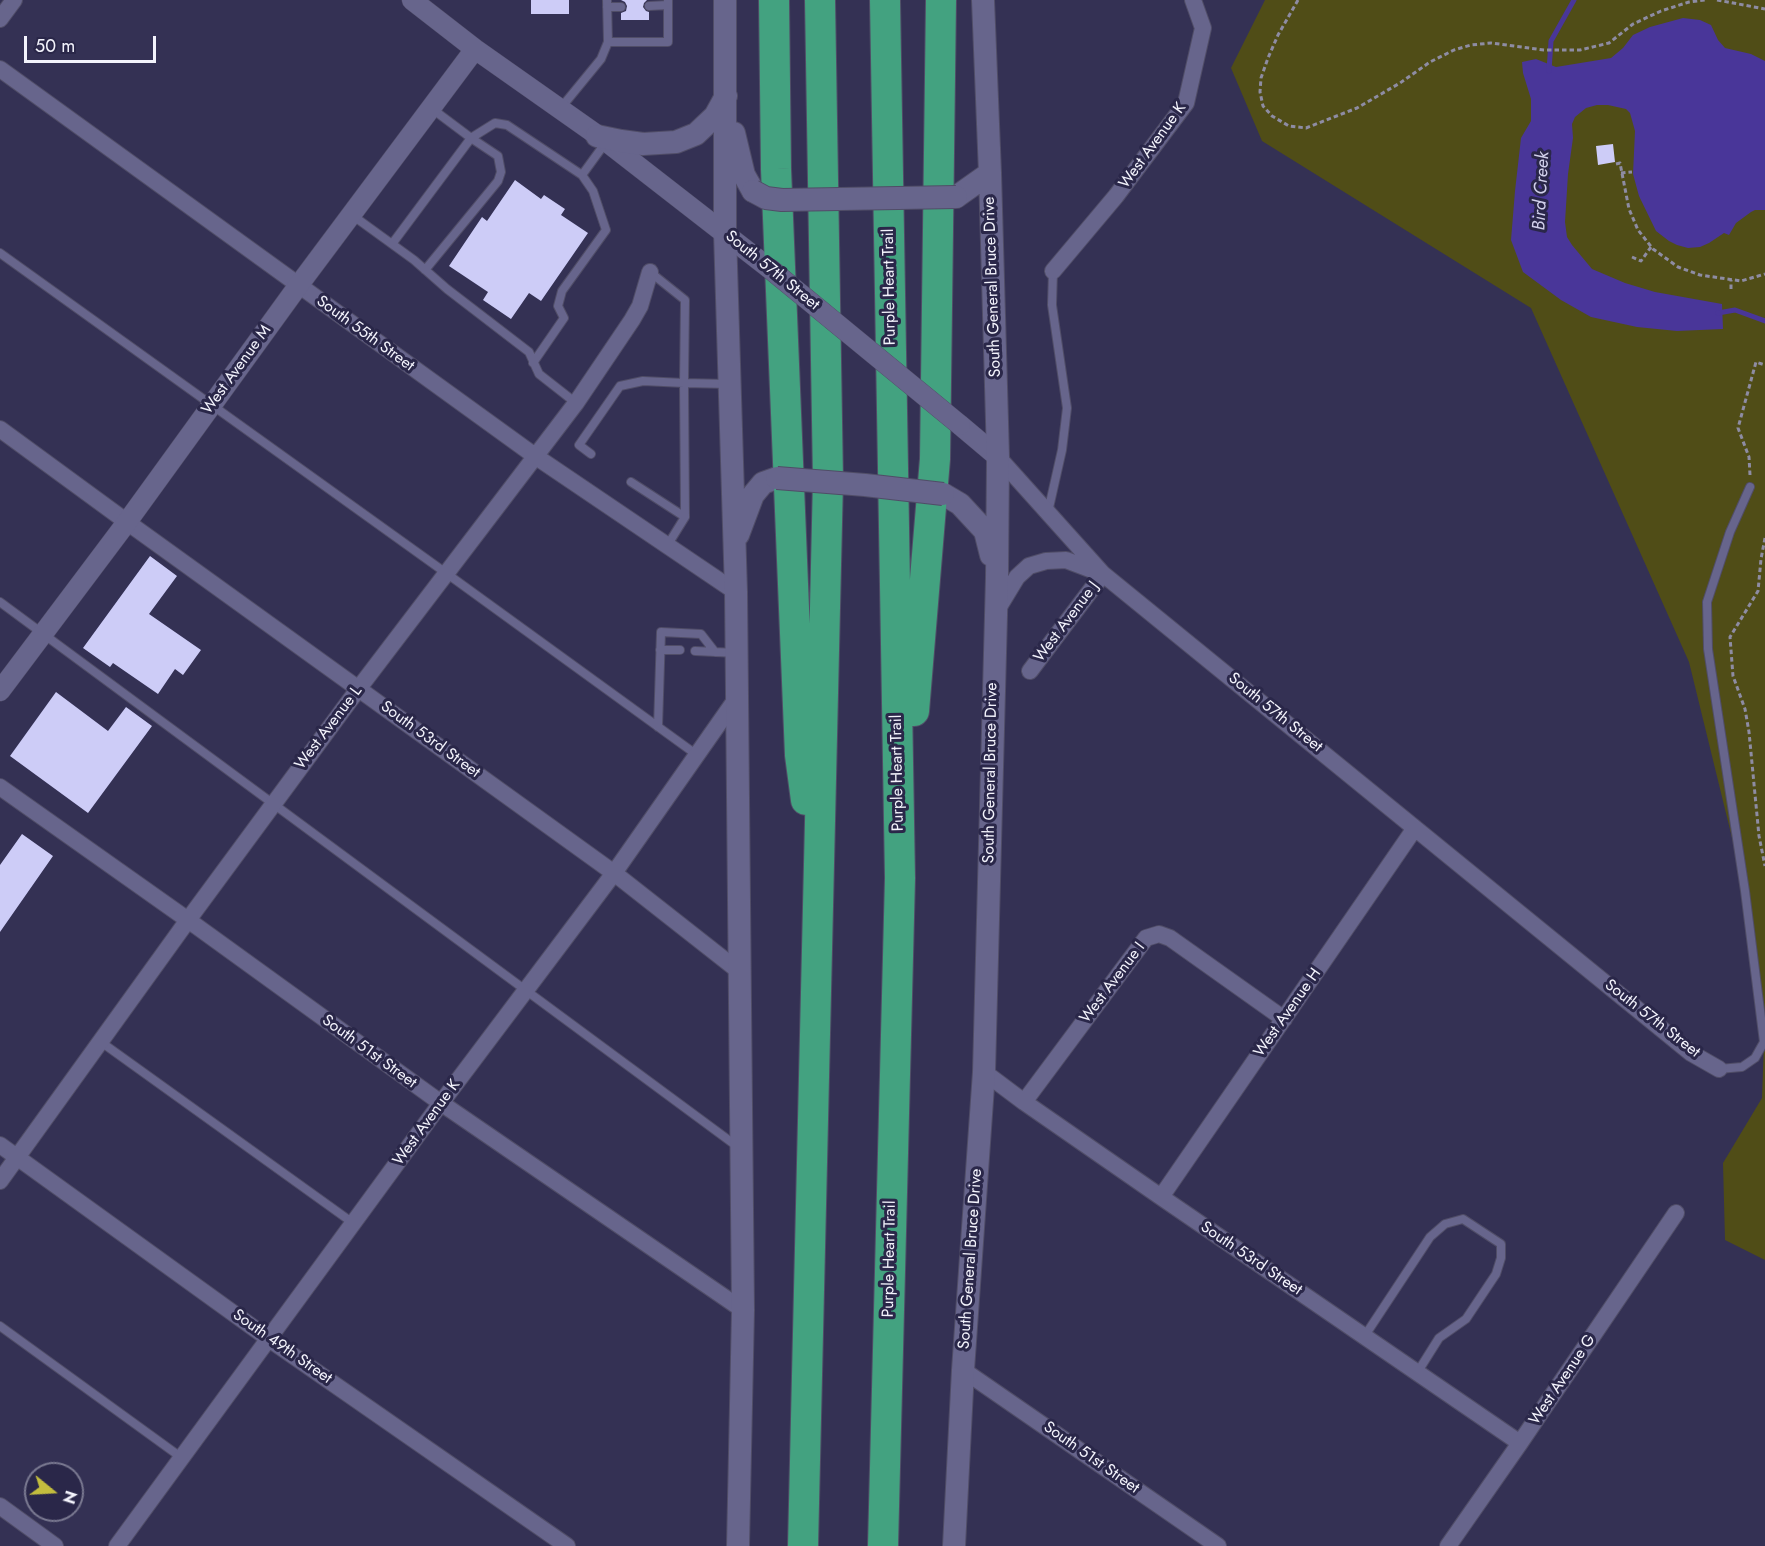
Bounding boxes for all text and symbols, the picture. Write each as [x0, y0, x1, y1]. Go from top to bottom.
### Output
scale bar [27, 24, 159, 62]
text: 50 m [35, 33, 75, 59]
street label: West Avenue K [1115, 99, 1191, 193]
water label: Bird Creek [1529, 151, 1555, 231]
street label: South General Bruce Drive [980, 196, 1006, 378]
street label: South 57th Street [721, 227, 823, 315]
street label: Purple Heart Trail [879, 228, 901, 346]
street label: South 55th Street [312, 292, 418, 376]
street label: West Avenue M [198, 322, 276, 418]
street label: West Avenue J [1030, 578, 1104, 666]
street label: South 57th Street [1224, 669, 1326, 757]
street label: West Avenue L [291, 682, 367, 774]
street label: South General Bruce Drive [980, 682, 1002, 864]
street label: South 53rd Street [377, 697, 483, 783]
street label: Purple Heart Trail [887, 714, 909, 832]
street label: West Avenue I [1076, 939, 1150, 1027]
street label: West Avenue H [1250, 965, 1326, 1061]
street label: South 57th Street [1601, 976, 1703, 1062]
street label: South 51st Street [318, 1011, 420, 1093]
street label: West Avenue K [389, 1076, 465, 1170]
street label: South General Bruce Drive [955, 1168, 987, 1350]
street label: Purple Heart Trail [879, 1200, 901, 1318]
street label: South 53rd Street [1197, 1218, 1305, 1300]
street label: South 49th Street [229, 1306, 335, 1388]
street label: West Avenue G [1526, 1331, 1600, 1429]
street label: South 51st Street [1039, 1418, 1143, 1498]
north arrow [24, 1462, 84, 1522]
text: N [57, 1487, 83, 1507]

